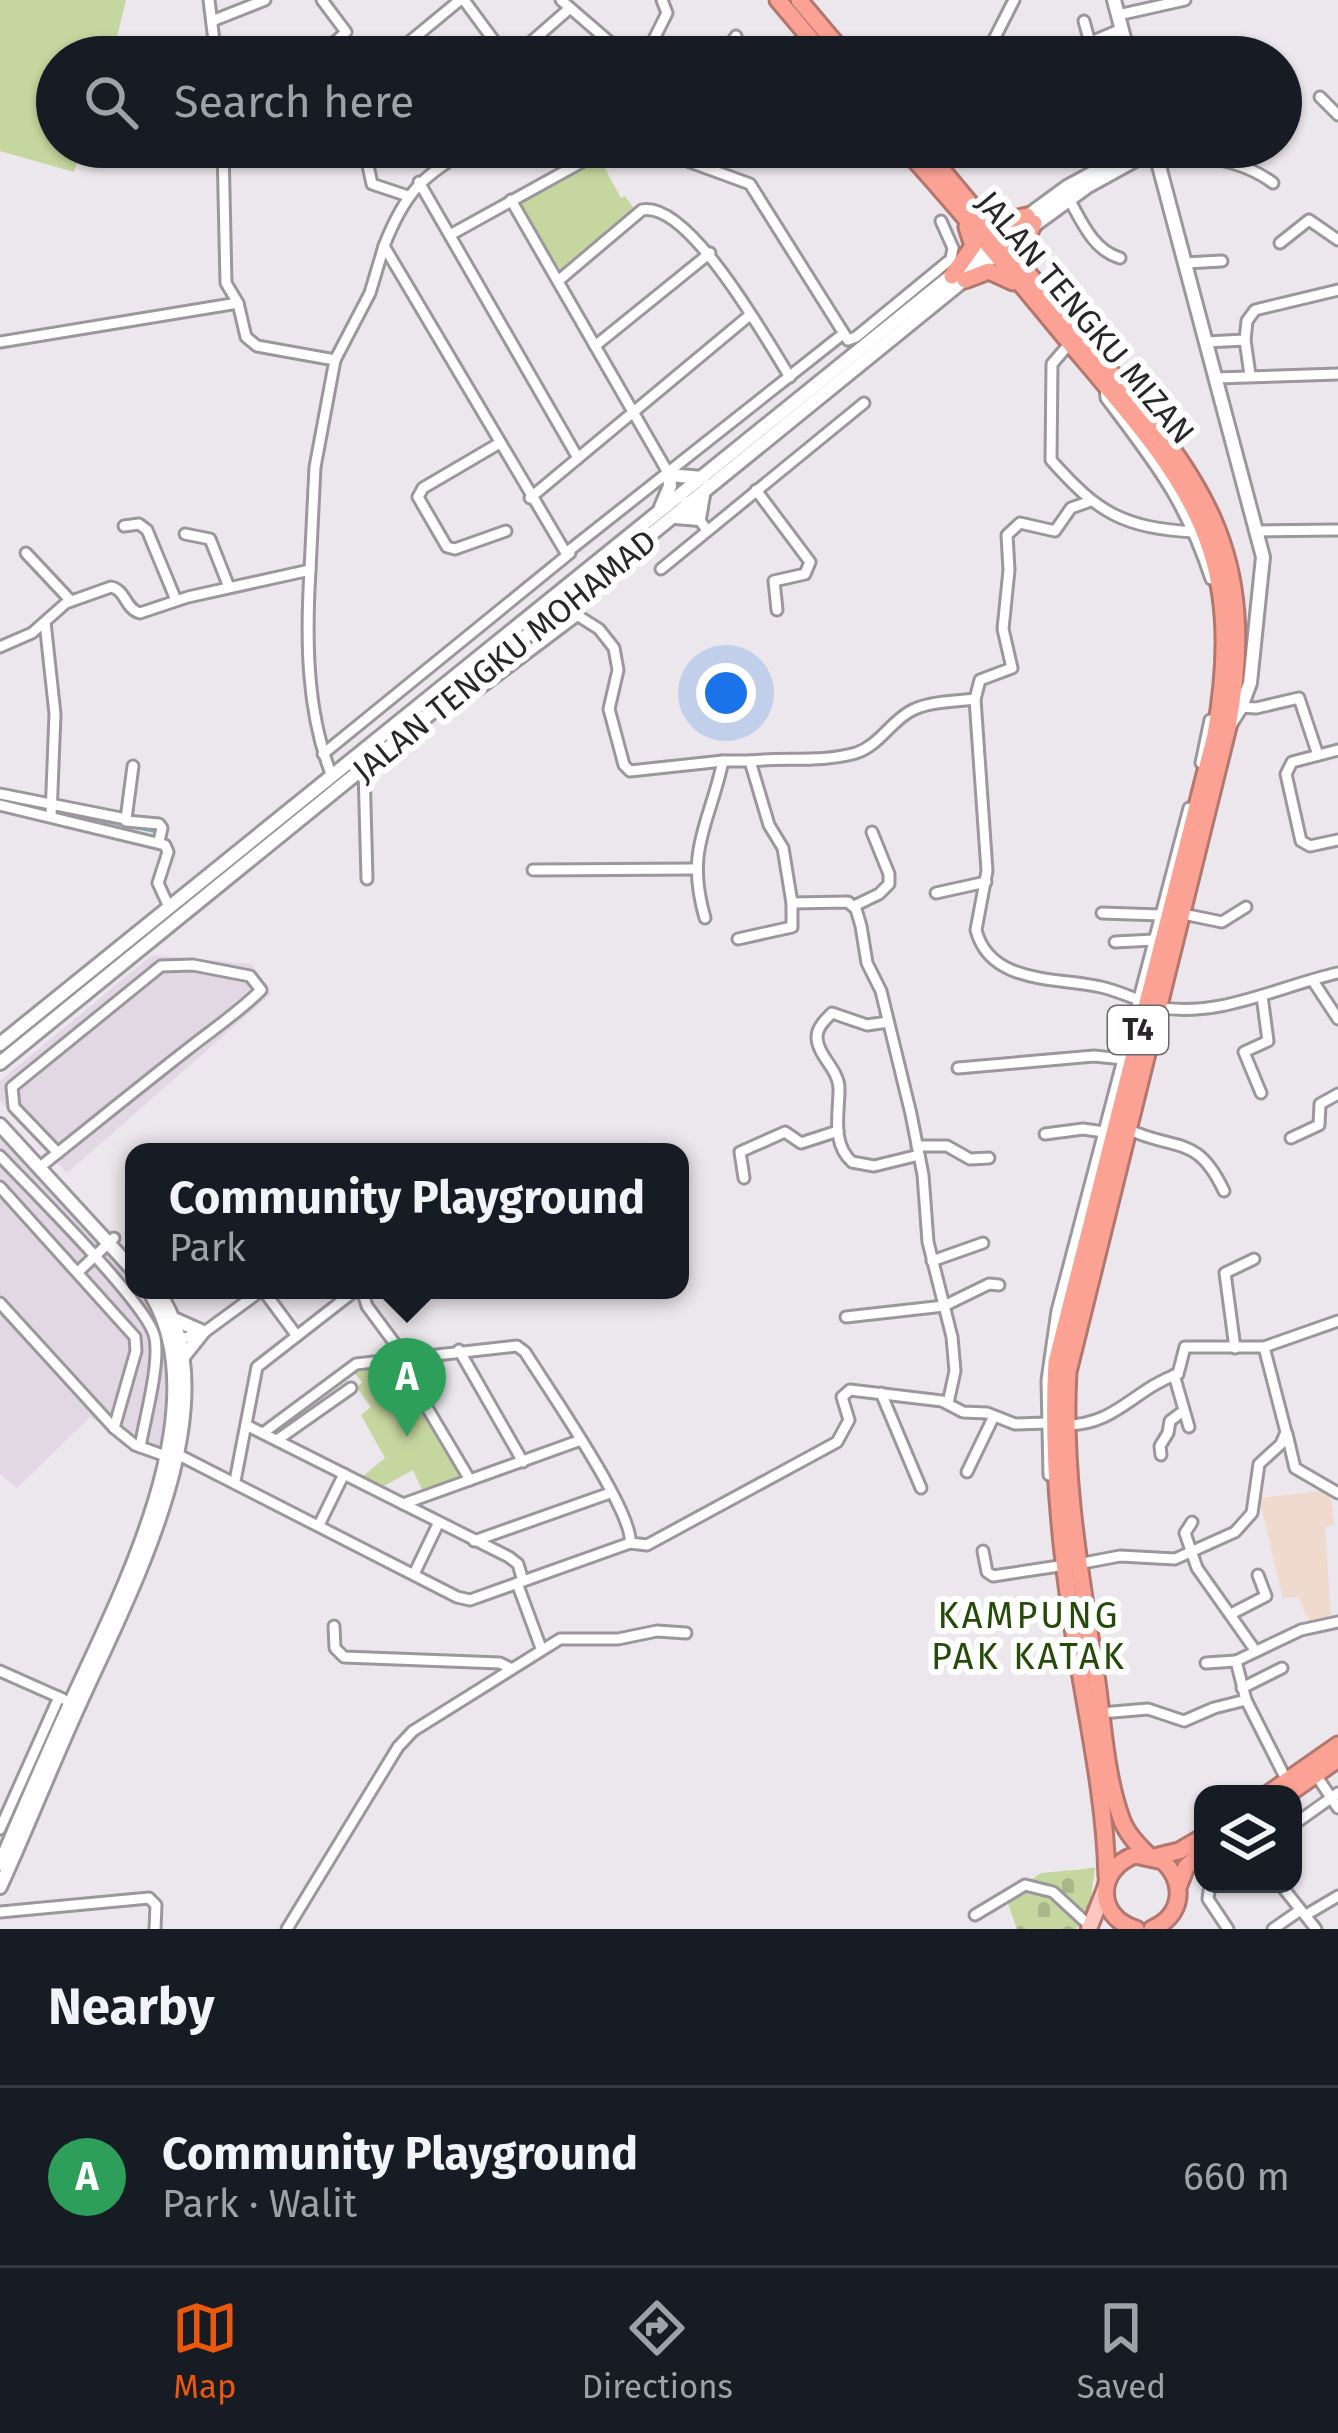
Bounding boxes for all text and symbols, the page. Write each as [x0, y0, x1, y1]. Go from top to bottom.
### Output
search box [36, 36, 1302, 168]
icon: search [78, 69, 144, 135]
text: Search here [174, 75, 414, 129]
street label: JALAN TENGKU MIZAN [968, 183, 1203, 452]
street label: JALAN TENGKU MOHAMAD [345, 521, 664, 791]
your location [696, 663, 756, 723]
road number: T4 [1108, 1006, 1168, 1054]
popup [125, 1143, 689, 1299]
text: Community Playground [169, 1171, 645, 1225]
text: Park [169, 1225, 246, 1271]
pin: A [368, 1338, 446, 1437]
district label: KAMPUNG PAK KATAK [931, 1594, 1127, 1679]
map controls [1194, 1785, 1302, 1893]
button: layers [1194, 1785, 1302, 1893]
text: Nearby [48, 1976, 214, 2038]
text: Community Playground [162, 2127, 638, 2181]
text: A [75, 2154, 99, 2200]
text: 660 m [1183, 2154, 1290, 2200]
text: Park · Walit [162, 2181, 357, 2227]
tab: Map [172, 2295, 238, 2407]
tab: Directions [582, 2295, 733, 2407]
tab: Saved [1077, 2295, 1166, 2407]

